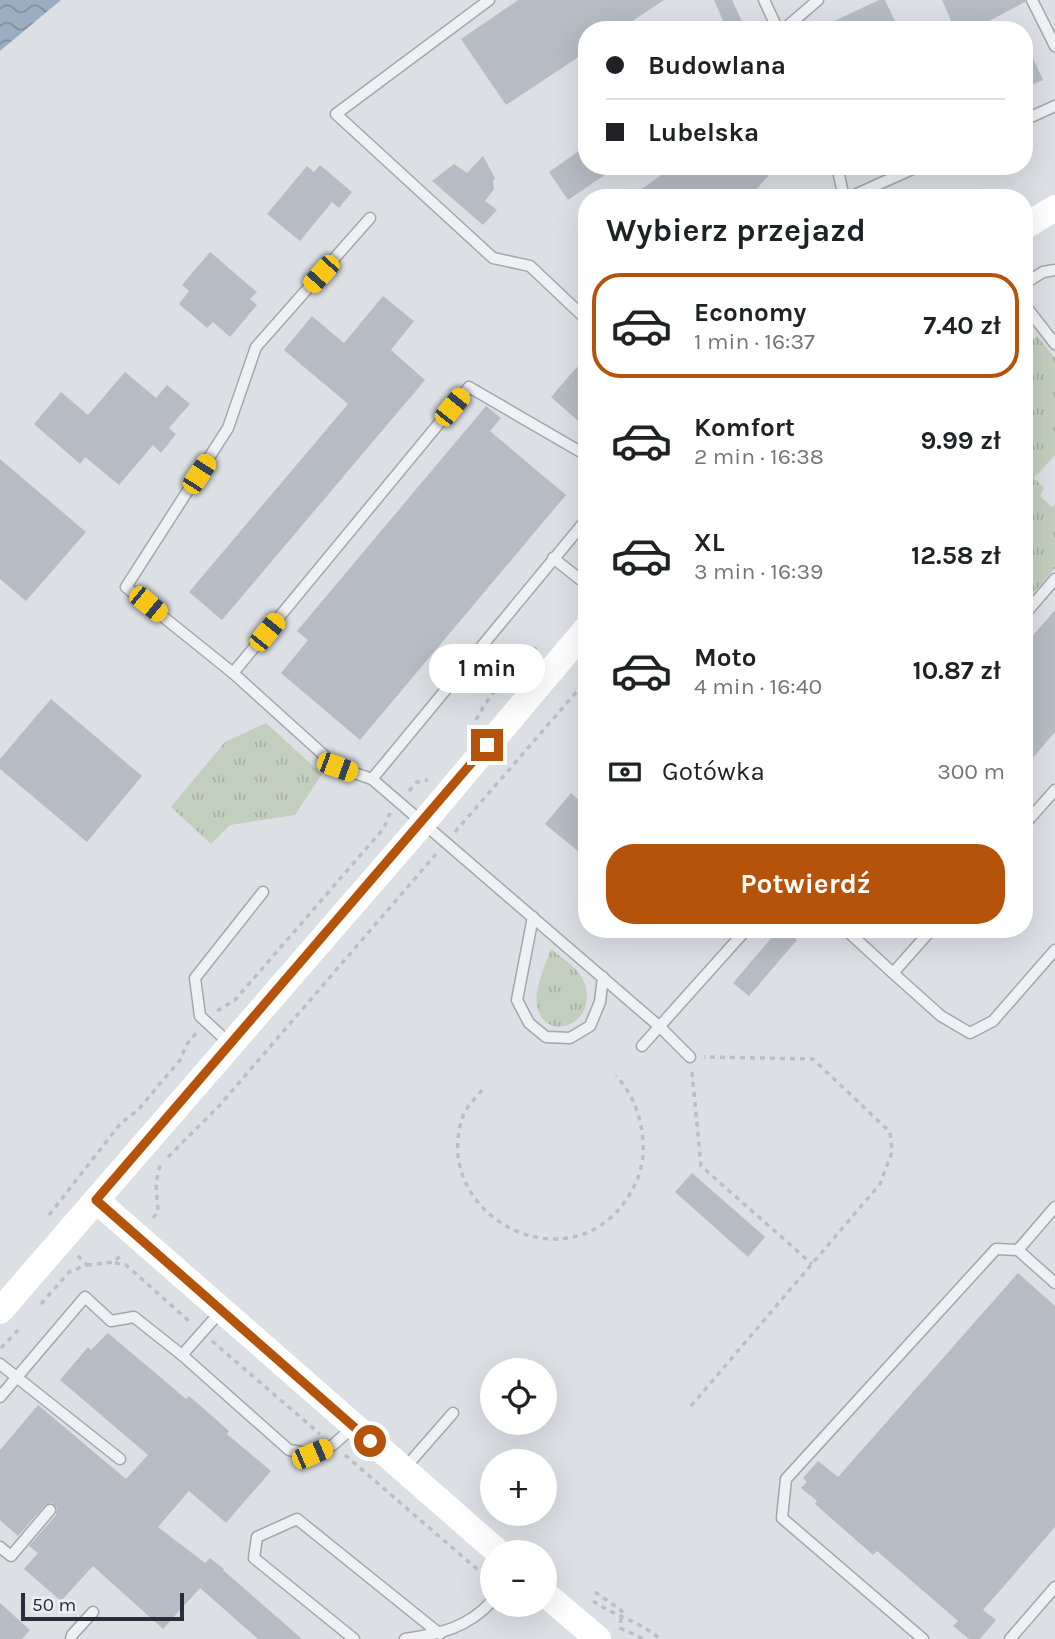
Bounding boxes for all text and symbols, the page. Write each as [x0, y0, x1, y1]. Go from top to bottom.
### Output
text: Budowlana [648, 50, 786, 81]
text: Lubelska [648, 117, 759, 148]
text: Wybierz przejazd [606, 212, 866, 249]
car [300, 251, 343, 297]
icon: car [610, 294, 673, 357]
text: Economy [694, 297, 806, 328]
text: 7.40 zł [923, 310, 1001, 341]
text: 1 min · 16:37 [694, 328, 815, 355]
car [431, 384, 474, 430]
icon: car [610, 409, 673, 472]
text: Komfort [694, 412, 795, 443]
text: 9.99 zł [920, 425, 1001, 456]
text: 2 min · 16:38 [694, 443, 824, 470]
car [179, 451, 220, 497]
icon: car [610, 524, 673, 587]
text: XL [694, 527, 725, 558]
text: 12.58 zł [911, 540, 1001, 571]
text: 3 min · 16:39 [694, 558, 823, 585]
car [126, 583, 171, 625]
car [246, 609, 289, 655]
icon: car [610, 639, 673, 702]
text: Moto [694, 642, 756, 673]
callout: 1 min [429, 644, 545, 692]
text: 1 min [458, 655, 516, 682]
text: 10.87 zł [913, 655, 1001, 686]
text: 4 min · 16:40 [694, 673, 822, 700]
route end [471, 729, 503, 761]
car [314, 750, 361, 784]
icon: cash [606, 753, 644, 791]
text: Gotówka [662, 756, 765, 787]
text: 300 m [937, 758, 1005, 785]
button: Potwierdź [606, 844, 1005, 924]
map controls [480, 1358, 557, 1617]
button: locate [480, 1358, 557, 1435]
route start [354, 1425, 386, 1457]
car [289, 1436, 336, 1472]
button: + [480, 1449, 557, 1526]
button: − [480, 1540, 557, 1617]
scale bar [21, 1590, 184, 1622]
text: 50 m [32, 1594, 76, 1616]

